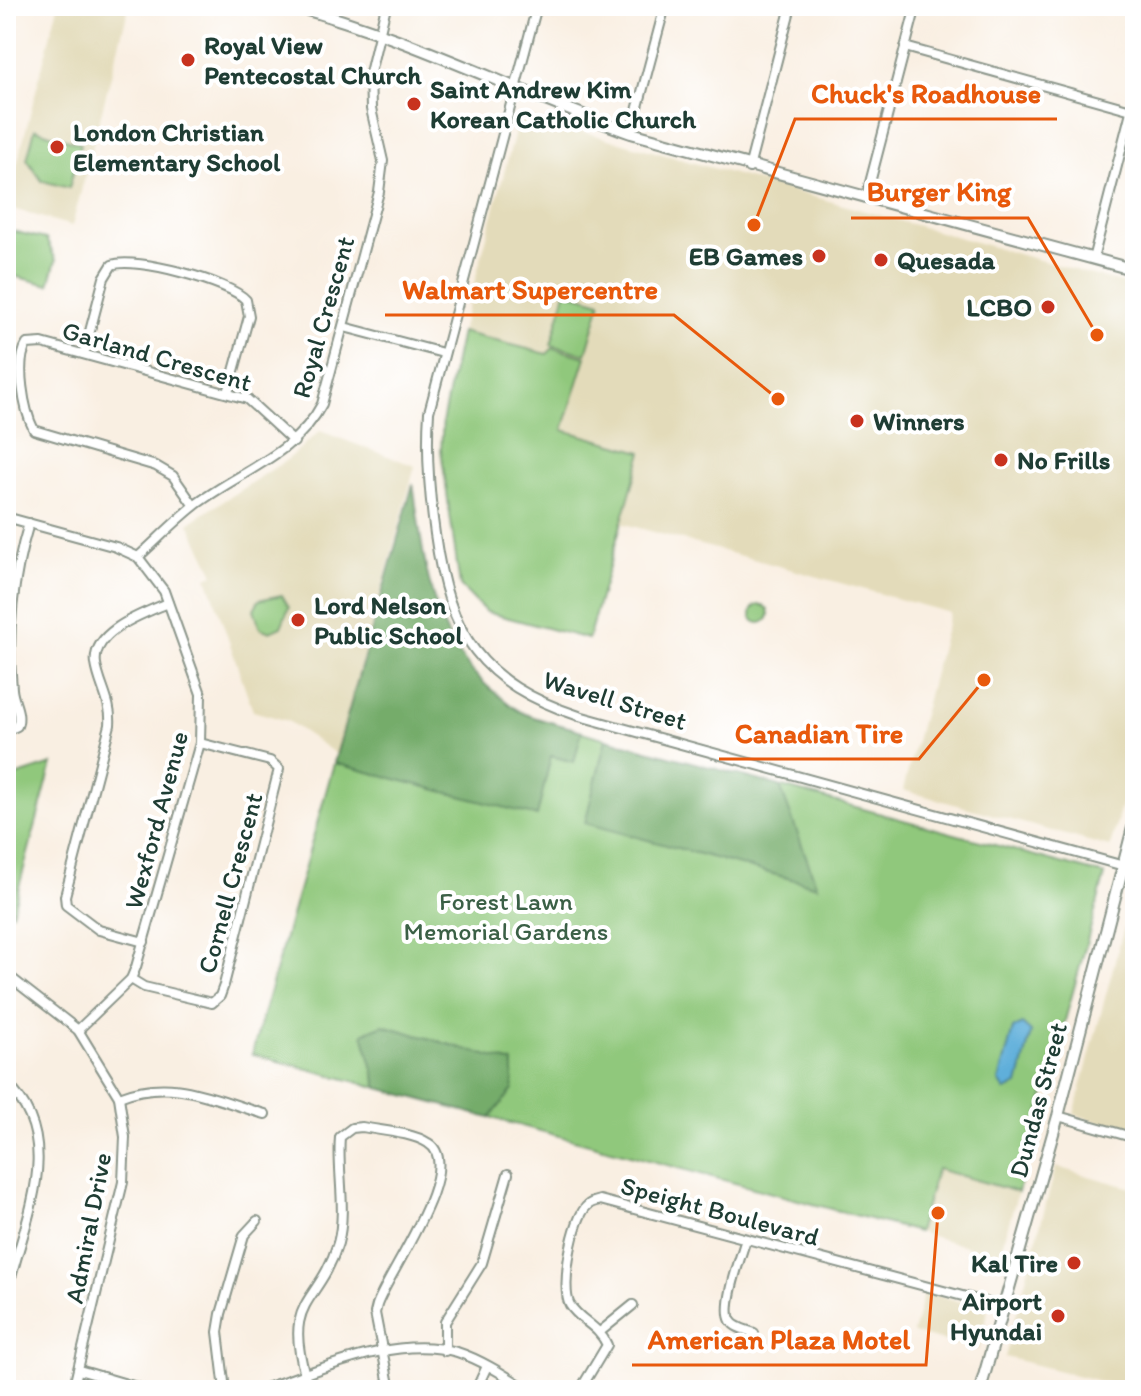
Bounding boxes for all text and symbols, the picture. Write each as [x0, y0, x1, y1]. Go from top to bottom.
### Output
place label: Royal View Pentecostal Church [204, 29, 423, 91]
marker: Royal View Pentecostal Church [179, 51, 197, 69]
callout: Chuck's Roadhouse [795, 67, 1057, 119]
place label: Saint Andrew Kim Korean Catholic Church [430, 73, 697, 135]
text: Chuck's Roadhouse [811, 76, 1041, 110]
marker: Saint Andrew Kim Korean Catholic Church [405, 95, 423, 113]
place label: London Christian Elementary School [73, 116, 281, 178]
marker: London Christian Elementary School [48, 138, 66, 156]
callout: Burger King [851, 166, 1028, 218]
text: Burger King [867, 174, 1012, 208]
street label: Royal Crescent [285, 232, 361, 402]
place label: EB Games [689, 240, 803, 272]
place label: Quesada [897, 244, 996, 276]
marker: EB Games [810, 247, 828, 265]
marker: Quesada [872, 251, 890, 269]
callout: Walmart Supercentre [385, 263, 674, 315]
text: Walmart Supercentre [402, 272, 658, 306]
place label: LCBO [966, 291, 1032, 323]
marker: LCBO [1039, 298, 1057, 316]
street label: Garland Crescent [58, 314, 256, 398]
place label: Winners [873, 405, 965, 437]
marker: Winners [848, 412, 866, 430]
place label: No Frills [1017, 444, 1110, 476]
marker: No Frills [992, 451, 1010, 469]
place label: Lord Nelson Public School [314, 589, 463, 651]
marker: Lord Nelson Public School [289, 611, 307, 629]
street label: Wavell Street [539, 663, 691, 737]
callout: Canadian Tire [719, 707, 919, 759]
text: Canadian Tire [735, 716, 903, 750]
street label: Wexford Avenue [117, 728, 195, 912]
street label: Cornell Crescent [190, 789, 270, 977]
park label: Forest Lawn Memorial Gardens [404, 885, 608, 947]
street label: Dundas Street [1002, 1019, 1074, 1181]
street label: Admiral Drive [58, 1150, 118, 1306]
street label: Speight Boulevard [617, 1169, 823, 1253]
place label: Kal Tire [971, 1247, 1058, 1279]
marker: Kal Tire [1065, 1254, 1083, 1272]
place label: Airport Hyundai [950, 1285, 1042, 1347]
marker: Airport Hyundai [1049, 1307, 1067, 1325]
callout: American Plaza Motel [632, 1313, 926, 1365]
text: American Plaza Motel [647, 1322, 910, 1356]

